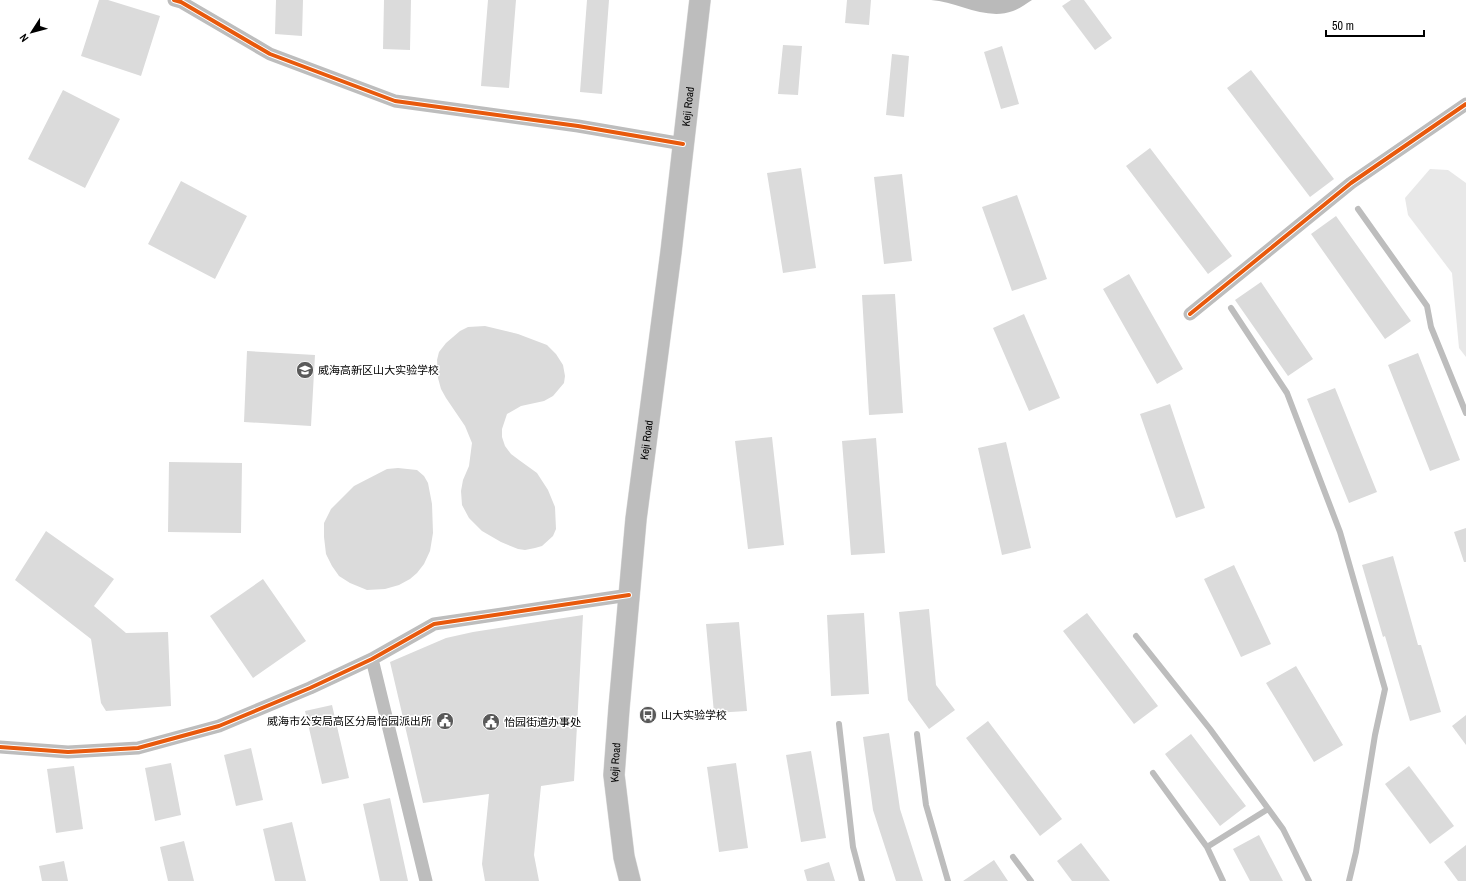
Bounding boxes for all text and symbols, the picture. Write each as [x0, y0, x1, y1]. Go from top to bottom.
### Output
north arrow [12, 12, 52, 52]
scale bar [1326, 12, 1424, 38]
text: 50 m [1332, 18, 1354, 34]
text: N [16, 31, 31, 45]
street label: Keji Road [679, 86, 697, 127]
school or university icon: 威海高新区山大实验学校 [295, 360, 315, 380]
place label: 威海高新区山大实验学校 [318, 363, 439, 377]
street label: Keji Road [637, 419, 656, 461]
bus stop icon: 山大实验学校 [638, 705, 658, 725]
place label: 山大实验学校 [661, 708, 727, 722]
public building icon: 威海市公安局高区分局怡园派出所 [435, 711, 455, 731]
public building icon: 怡园街道办事处 [481, 712, 501, 732]
place label: 威海市公安局高区分局怡园派出所 [267, 714, 432, 728]
place label: 怡园街道办事处 [504, 715, 581, 729]
street label: Keji Road [607, 742, 623, 783]

